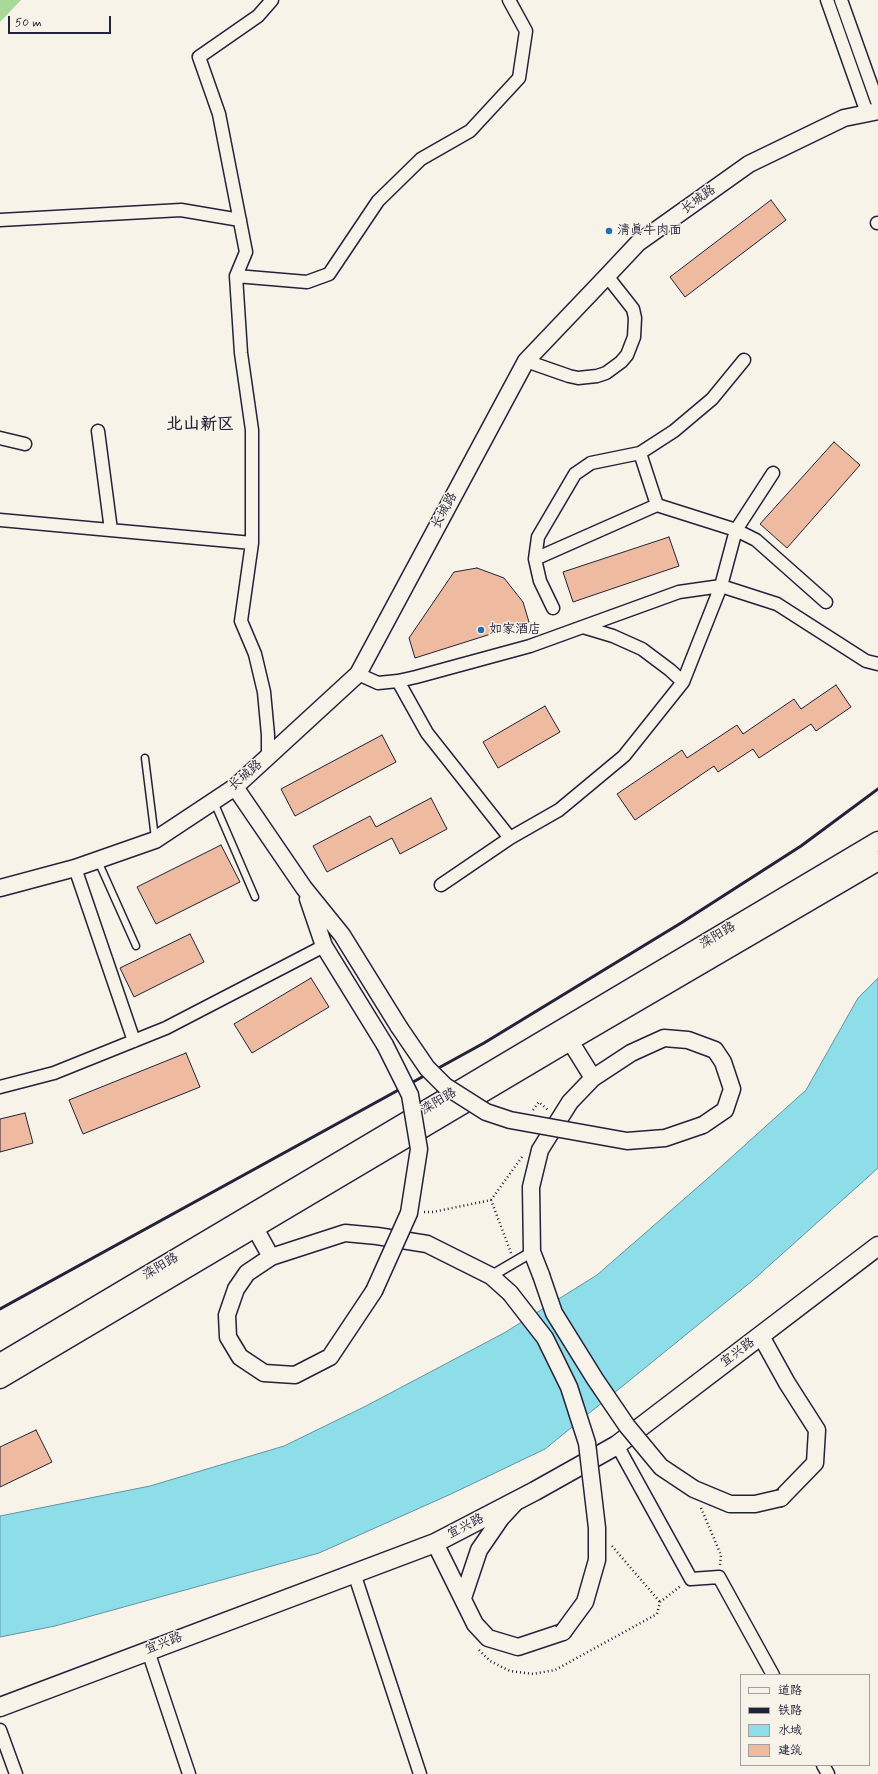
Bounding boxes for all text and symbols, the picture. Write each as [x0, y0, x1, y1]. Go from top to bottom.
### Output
scale bar [10, 8, 113, 34]
text: 50 m [15, 15, 42, 31]
street label: 长城路 [679, 182, 719, 218]
place label: 清真牛肉面 [617, 223, 682, 239]
marker: 清真牛肉面 [604, 226, 614, 236]
district label: 北山新区 [166, 415, 234, 435]
street label: 长城路 [429, 490, 461, 532]
place label: 如家酒店 [489, 622, 541, 638]
marker: 如家酒店 [476, 625, 486, 635]
street label: 长城路 [226, 757, 266, 795]
street label: 滦阳路 [697, 919, 739, 953]
street label: 滦阳路 [418, 1085, 460, 1119]
street label: 滦阳路 [140, 1250, 182, 1284]
street label: 宜兴路 [718, 1335, 758, 1371]
street label: 宜兴路 [445, 1511, 487, 1543]
street label: 宜兴路 [143, 1630, 185, 1658]
legend [740, 1674, 870, 1766]
text: 道路 [778, 1683, 802, 1699]
text: 铁路 [778, 1703, 802, 1719]
text: 水域 [778, 1723, 802, 1739]
text: 建筑 [778, 1743, 802, 1759]

